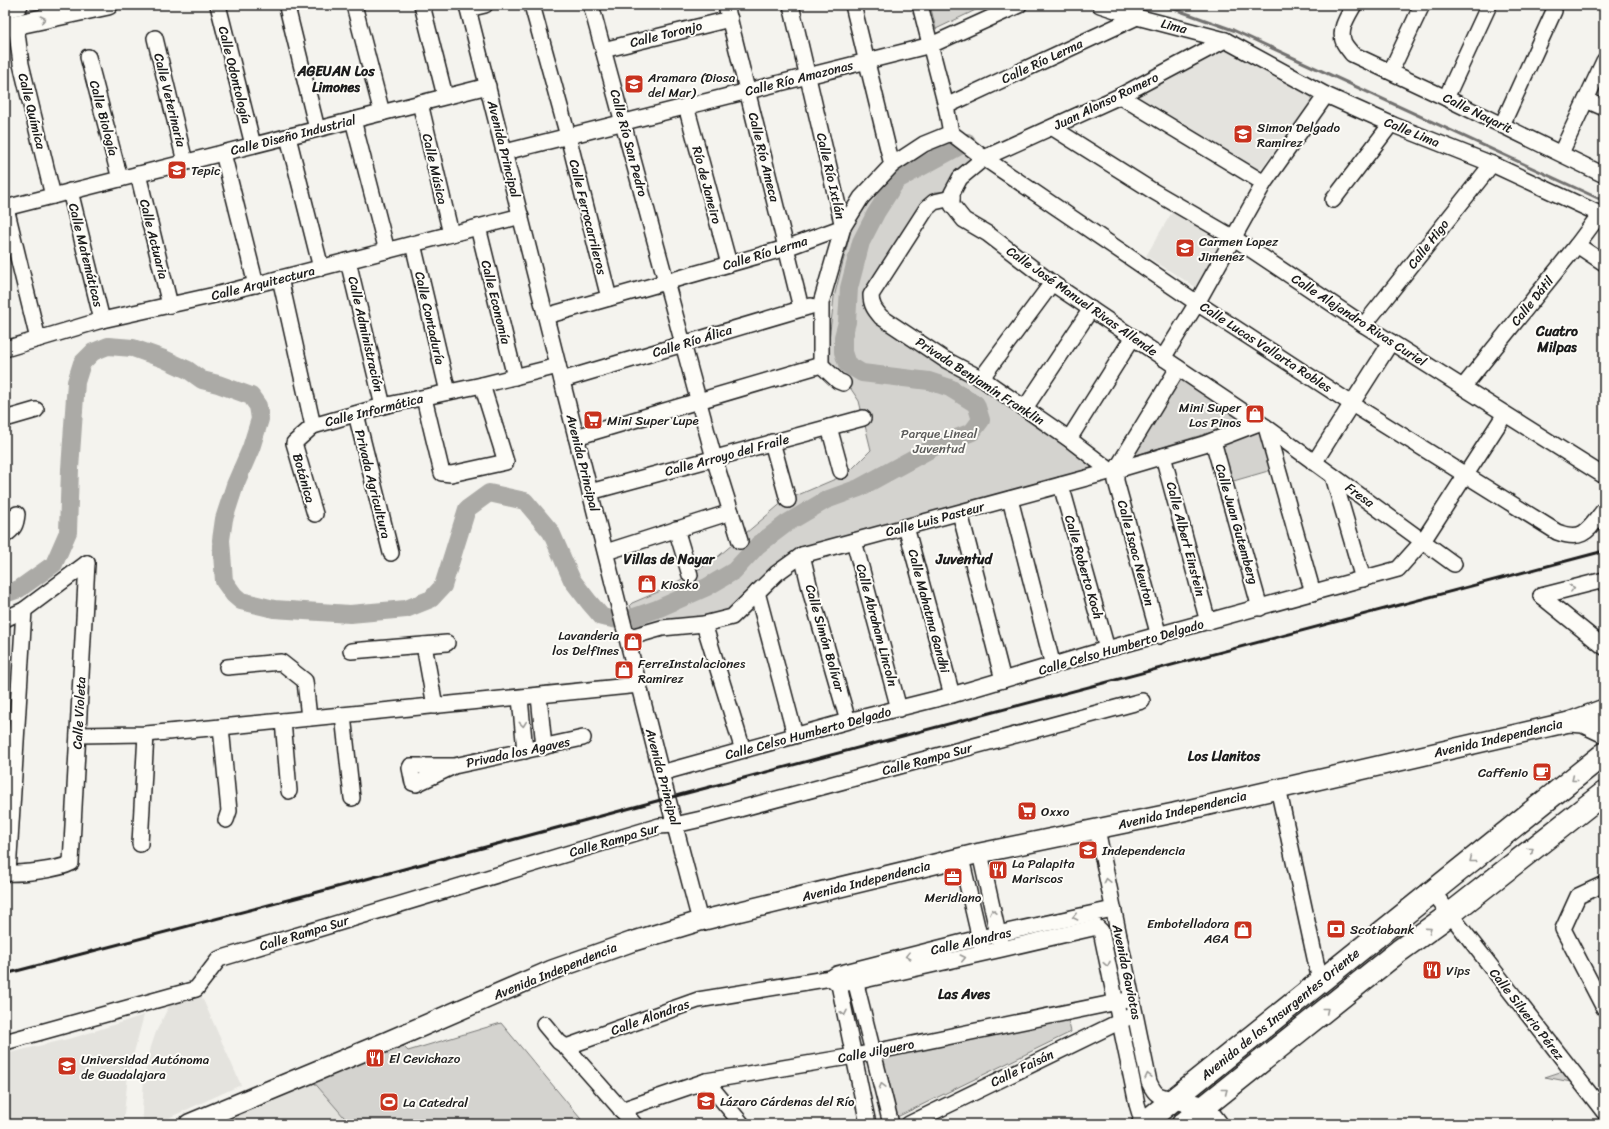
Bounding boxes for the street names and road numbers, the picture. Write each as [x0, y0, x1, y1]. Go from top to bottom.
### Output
street label: Lima [1159, 12, 1190, 40]
street label: Calle Toronjo [627, 14, 705, 54]
street label: Calle Odontología [212, 24, 258, 127]
street label: Calle Río Lerma [997, 32, 1087, 90]
street label: Calle Veterinaria [147, 51, 193, 150]
street label: Calle Río Amazonas [742, 53, 857, 103]
street label: Juan Alonso Romero [1049, 65, 1163, 137]
street label: Calle Química [11, 71, 53, 152]
street label: Calle Biología [83, 78, 125, 159]
street label: Calle Nayarit [1439, 86, 1517, 140]
street label: Calle Río San Pedro [604, 87, 655, 200]
street label: Avenida Principal [481, 97, 527, 200]
street label: Calle Diseño Industrial [228, 108, 358, 162]
street label: Calle Río Ameca [742, 110, 786, 205]
street label: Calle Lima [1381, 110, 1444, 154]
street label: Calle Río Ixtlán [810, 130, 852, 222]
street label: Calle Música [416, 131, 454, 207]
street label: Río de Janeiro [686, 143, 729, 227]
street label: Calle Ferrocarrileros [563, 157, 614, 278]
street label: Calle Actuaria [133, 197, 175, 282]
street label: Calle Matemáticas [62, 201, 110, 310]
street label: Calle Higo [1401, 214, 1455, 274]
street label: Calle Río Lerma [720, 229, 811, 277]
street label: Calle José Manuel Rivas Allende [1001, 240, 1163, 362]
street label: Calle Economía [474, 258, 518, 347]
street label: Calle Arquitectura [209, 259, 318, 307]
street label: Calle Alejandro Rivas Curiel [1287, 267, 1432, 373]
street label: Calle Contaduría [408, 269, 452, 367]
street label: Calle Dátil [1505, 271, 1560, 331]
street label: Calle Administración [341, 274, 391, 394]
street label: Calle Lucas Vallarta Robles [1195, 295, 1337, 399]
street label: Calle Río Álica [649, 318, 735, 364]
street label: Privada Benjamín Franklin [911, 331, 1049, 431]
street label: Calle Informática [322, 387, 426, 433]
street label: Avenida Principal [560, 411, 606, 514]
street label: Privada Agricultura [348, 427, 398, 541]
street label: Calle Arroyo del Fraile [662, 427, 792, 483]
street label: Botánica [286, 450, 322, 506]
street label: Calle Juan Gutemberg [1209, 461, 1265, 587]
street label: Fresa [1340, 476, 1380, 514]
street label: Calle Albert Einstein [1160, 479, 1212, 599]
street label: Calle Luis Pasteur [883, 495, 988, 543]
street label: Calle Isaac Newton [1111, 497, 1161, 609]
street label: Calle Roberto Koch [1058, 512, 1110, 622]
street label: Calle Mahatma Gandhi [901, 546, 957, 676]
street label: Calle Abraham Lincoln [850, 561, 904, 689]
street label: Calle Simón Bolívar [799, 581, 852, 695]
street label: Calle Celso Humberto Delgado [1036, 612, 1207, 682]
street label: Calle Violeta [66, 676, 92, 750]
street label: Calle Celso Humberto Delgado [722, 700, 894, 766]
street label: Avenida Independencia [1430, 712, 1565, 764]
street label: Avenida Principal [639, 725, 687, 828]
street label: Privada los Agaves [464, 730, 572, 774]
street label: Calle Rampa Sur [879, 736, 975, 782]
street label: Avenida Independencia [1114, 784, 1249, 836]
street label: Calle Rampa Sur [566, 816, 662, 864]
street label: Avenida Independencia [798, 854, 933, 908]
street label: Calle Rampa Sur [256, 908, 352, 958]
street label: Calle Alondras [928, 920, 1015, 961]
street label: Avenida Gaviotas [1105, 921, 1148, 1022]
street label: Avenida Independencia [489, 936, 621, 1007]
street label: Avenida de los Insurgentes Oriente [1194, 942, 1365, 1086]
street label: Calle Silverio Pérez [1484, 963, 1571, 1066]
street label: Calle Alondras [607, 992, 694, 1042]
street label: Calle Jilguero [836, 1032, 917, 1070]
street label: Calle Faisán [986, 1043, 1058, 1093]

